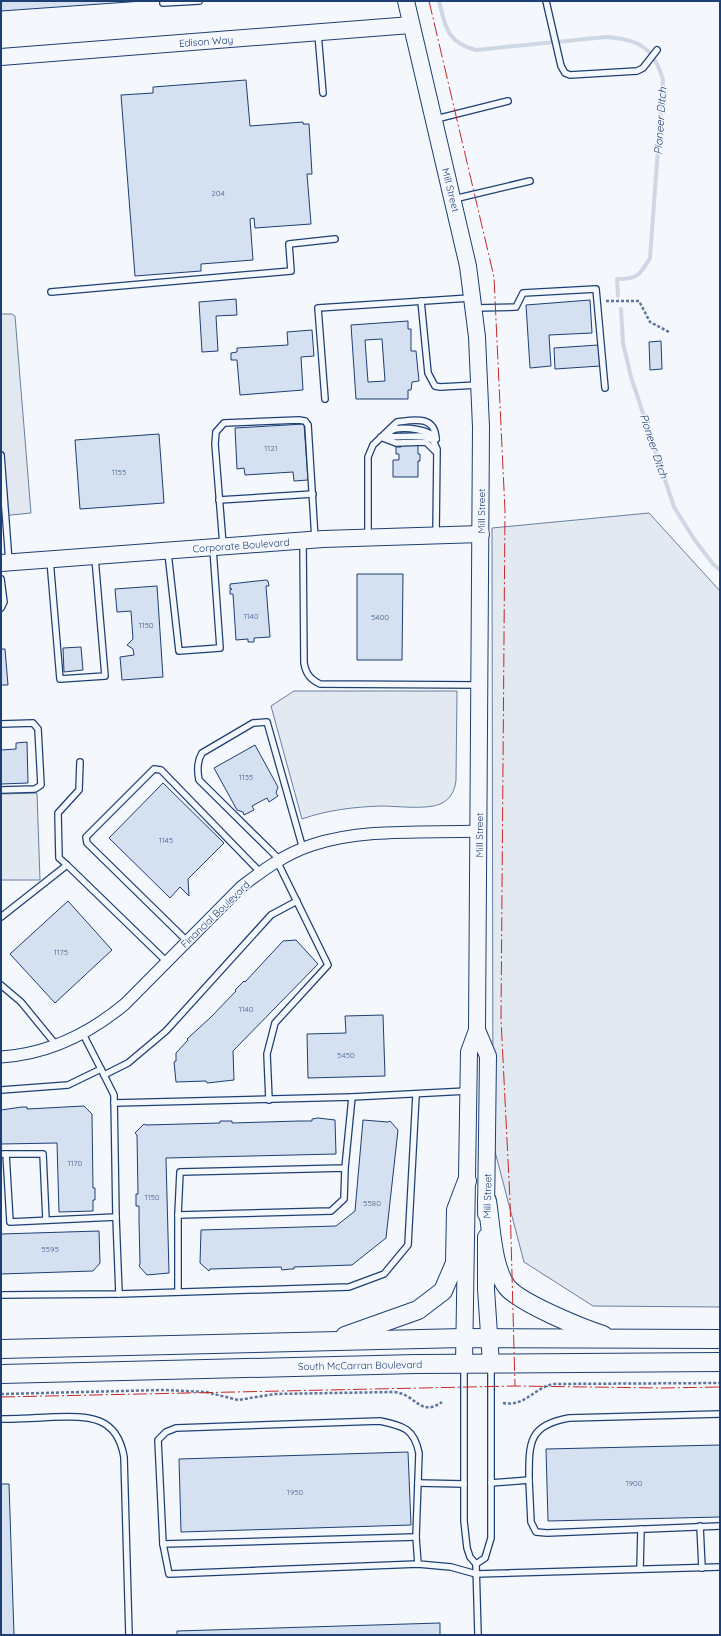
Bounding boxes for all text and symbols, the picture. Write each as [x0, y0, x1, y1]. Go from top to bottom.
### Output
street label: Edison Way [178, 33, 234, 50]
water label: Pioneer Ditch [651, 86, 669, 155]
street label: Mill Street [439, 167, 462, 214]
house number: 204 [211, 188, 225, 198]
water label: Pioneer Ditch [637, 412, 671, 481]
house number: 1121 [264, 443, 278, 453]
house number: 1155 [112, 467, 126, 477]
street label: Mill Street [475, 488, 488, 534]
street label: Corporate Boulevard [192, 536, 290, 555]
house number: 1140 [244, 611, 259, 621]
house number: 5400 [371, 612, 389, 622]
house number: 1150 [138, 620, 154, 630]
house number: 1135 [239, 772, 253, 782]
street label: Mill Street [473, 812, 486, 858]
house number: 1145 [159, 835, 173, 845]
street label: Financial Boulevard [178, 878, 253, 951]
house number: 1175 [54, 947, 68, 957]
house number: 1140 [239, 1004, 254, 1014]
house number: 5450 [337, 1050, 355, 1060]
house number: 1170 [68, 1158, 83, 1168]
street label: Mill Street [481, 1173, 494, 1219]
house number: 1150 [144, 1192, 160, 1202]
house number: 5580 [363, 1198, 381, 1208]
house number: 5595 [41, 1244, 59, 1254]
street label: South McCarran Boulevard [298, 1358, 422, 1373]
house number: 1900 [626, 1478, 643, 1488]
house number: 1950 [287, 1487, 304, 1497]

